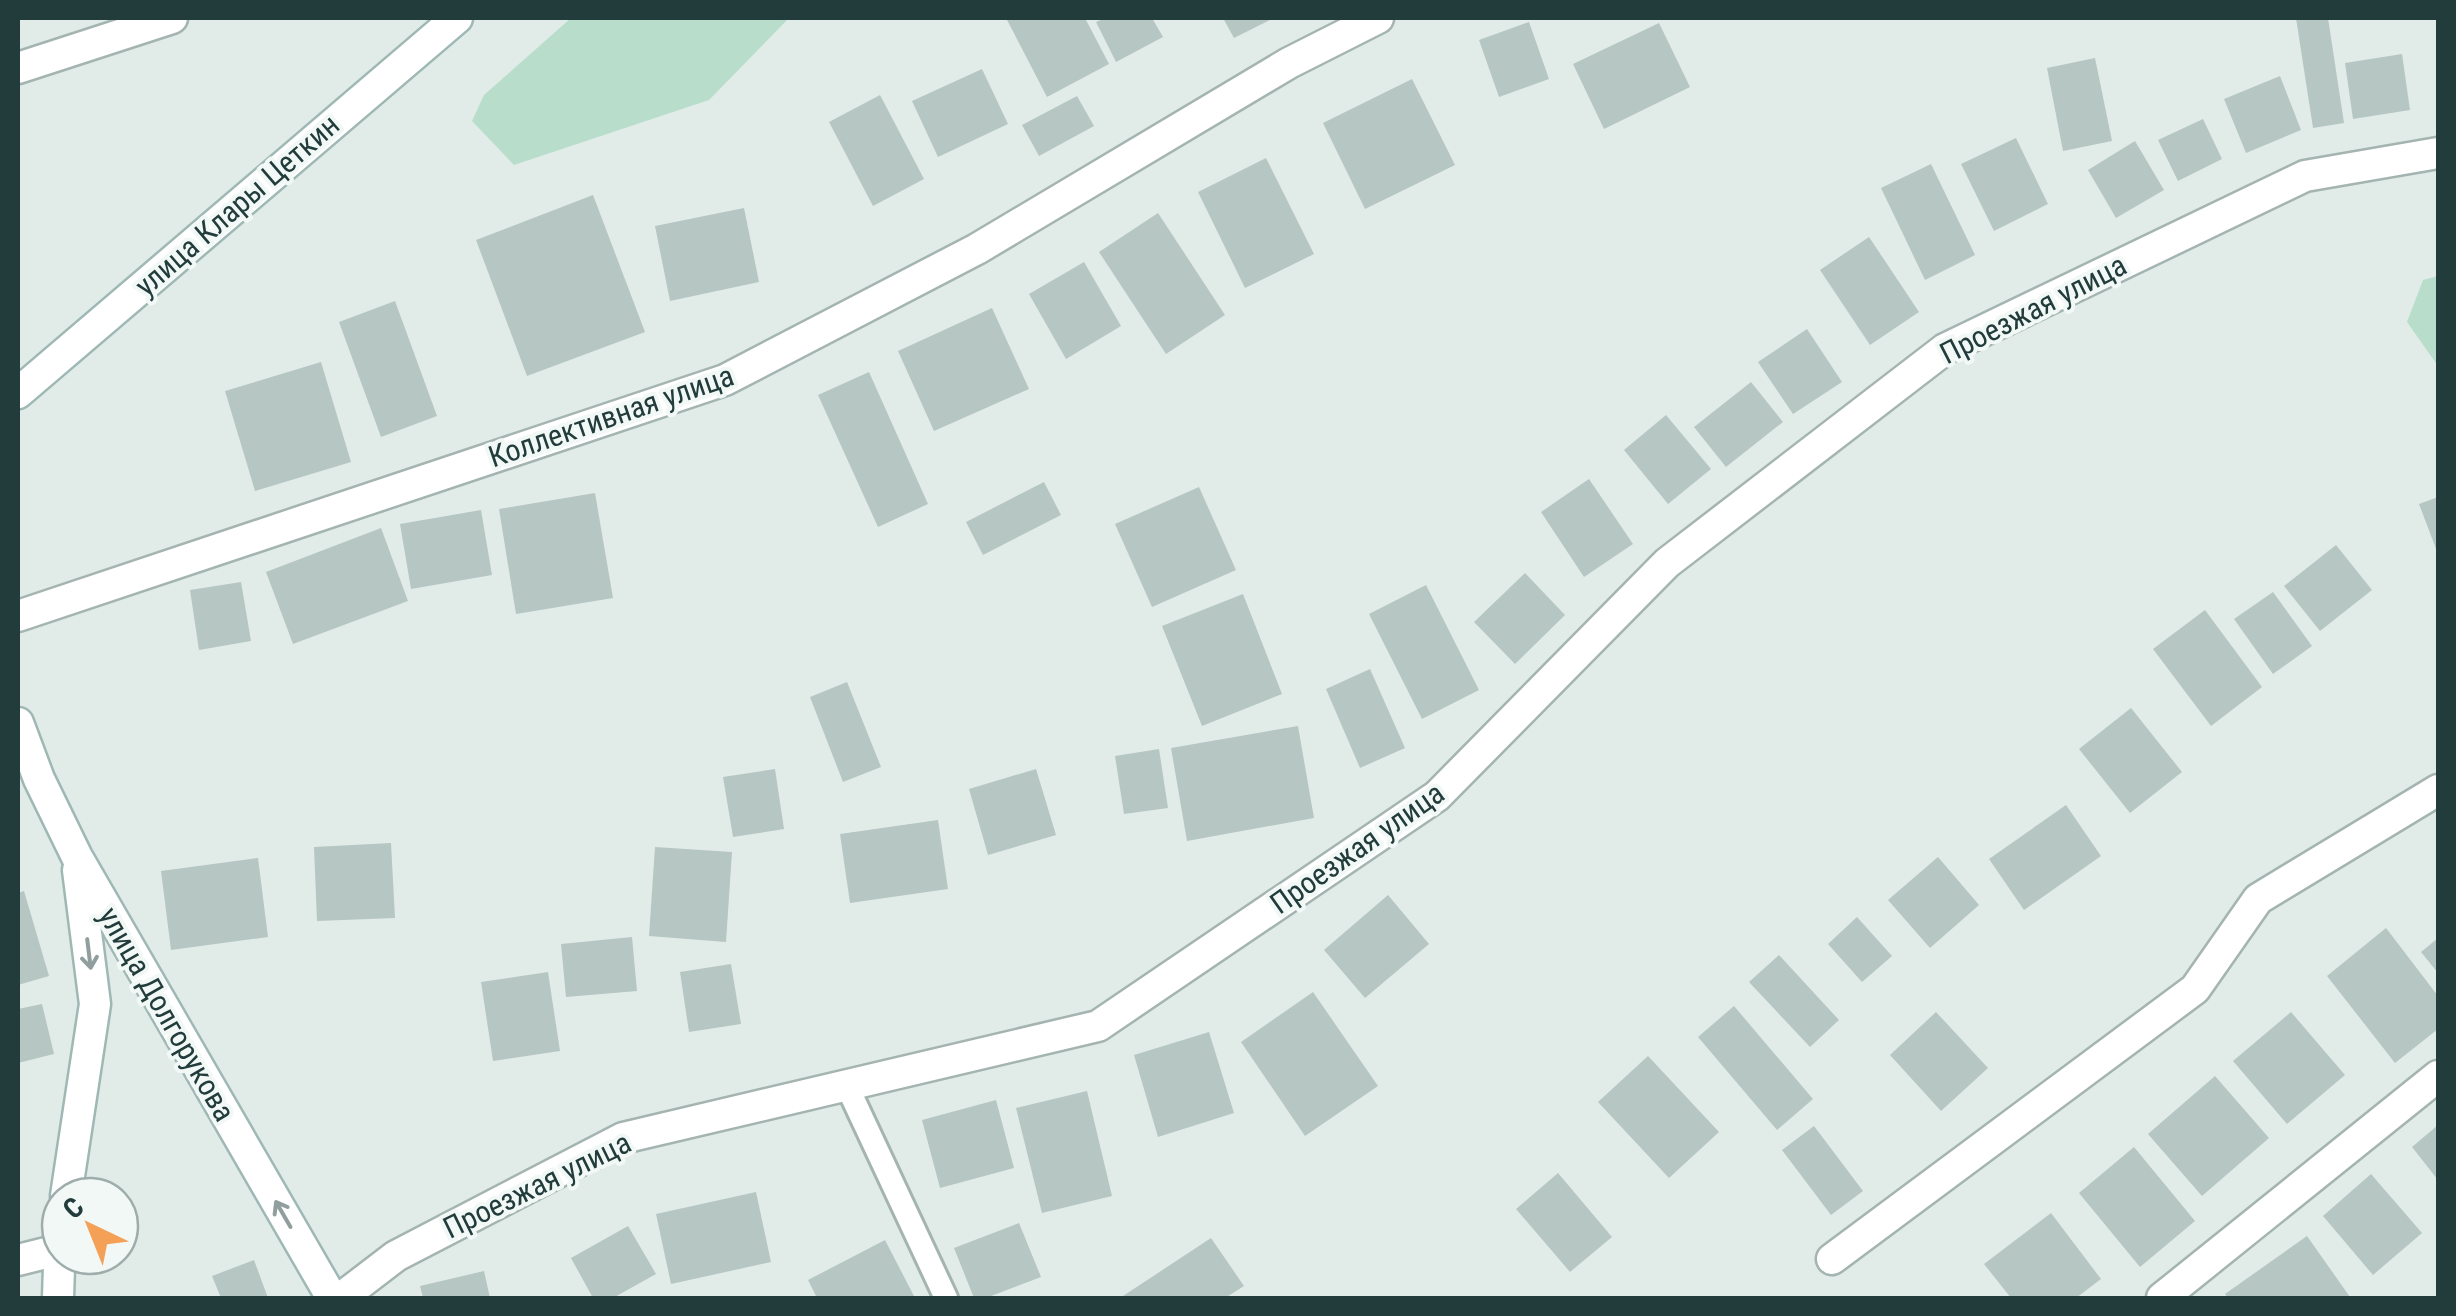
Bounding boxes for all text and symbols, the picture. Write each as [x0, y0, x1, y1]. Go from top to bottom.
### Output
street label: улица Клары Цеткин [128, 107, 346, 303]
street label: Проезжая улица [1934, 247, 2132, 371]
street label: Коллективная улица [484, 358, 738, 474]
street label: Проезжая улица [1263, 775, 1451, 921]
street label: улица Долгорукова [92, 901, 242, 1127]
one-way arrow [80, 937, 99, 970]
street label: Проезжая улица [438, 1125, 636, 1245]
north arrow [40, 1176, 140, 1276]
text: С [56, 1191, 90, 1226]
one-way arrow [272, 1200, 292, 1229]

